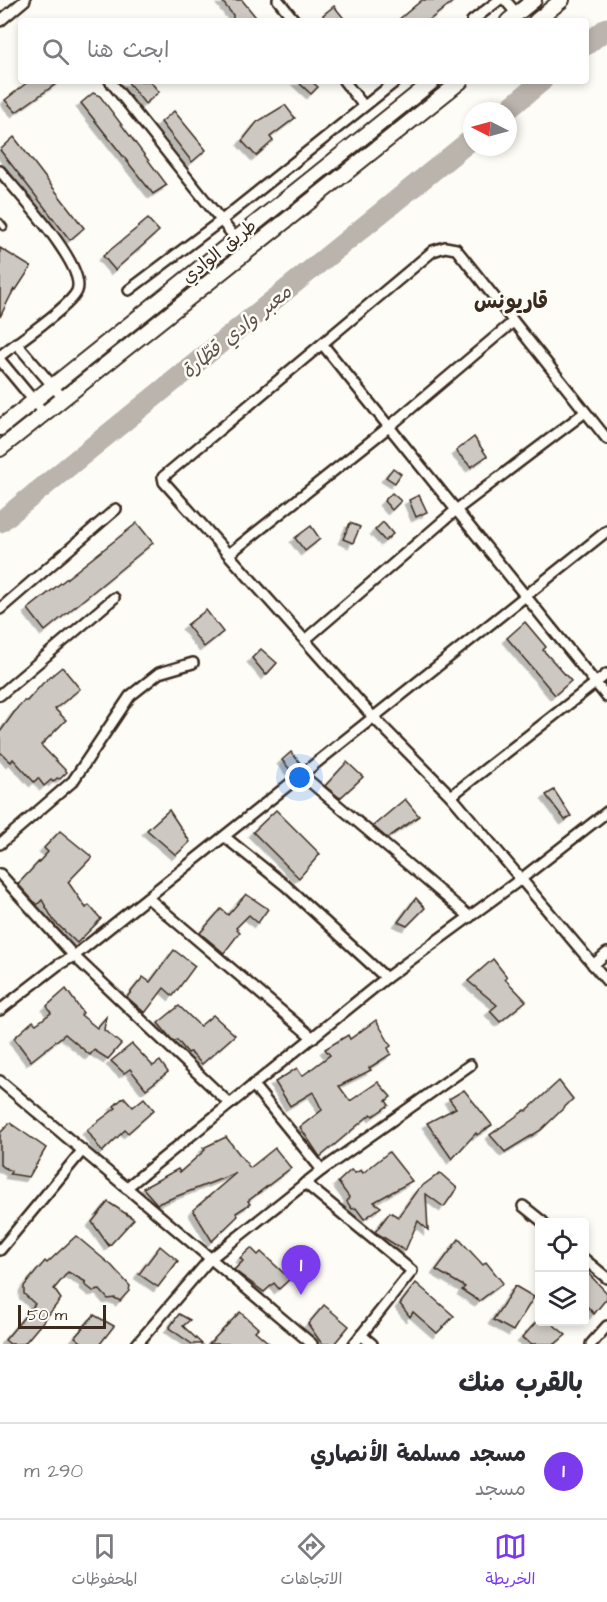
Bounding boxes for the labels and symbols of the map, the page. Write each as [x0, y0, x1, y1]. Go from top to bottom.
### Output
north arrow [463, 102, 517, 156]
street label: طريق الوادي [177, 213, 262, 289]
water label: معبر وادي قطّارة [175, 278, 298, 385]
district label: قاريونس [474, 287, 548, 316]
your location [285, 763, 314, 792]
pin: 1 [282, 1246, 320, 1295]
scale bar [18, 1302, 106, 1330]

